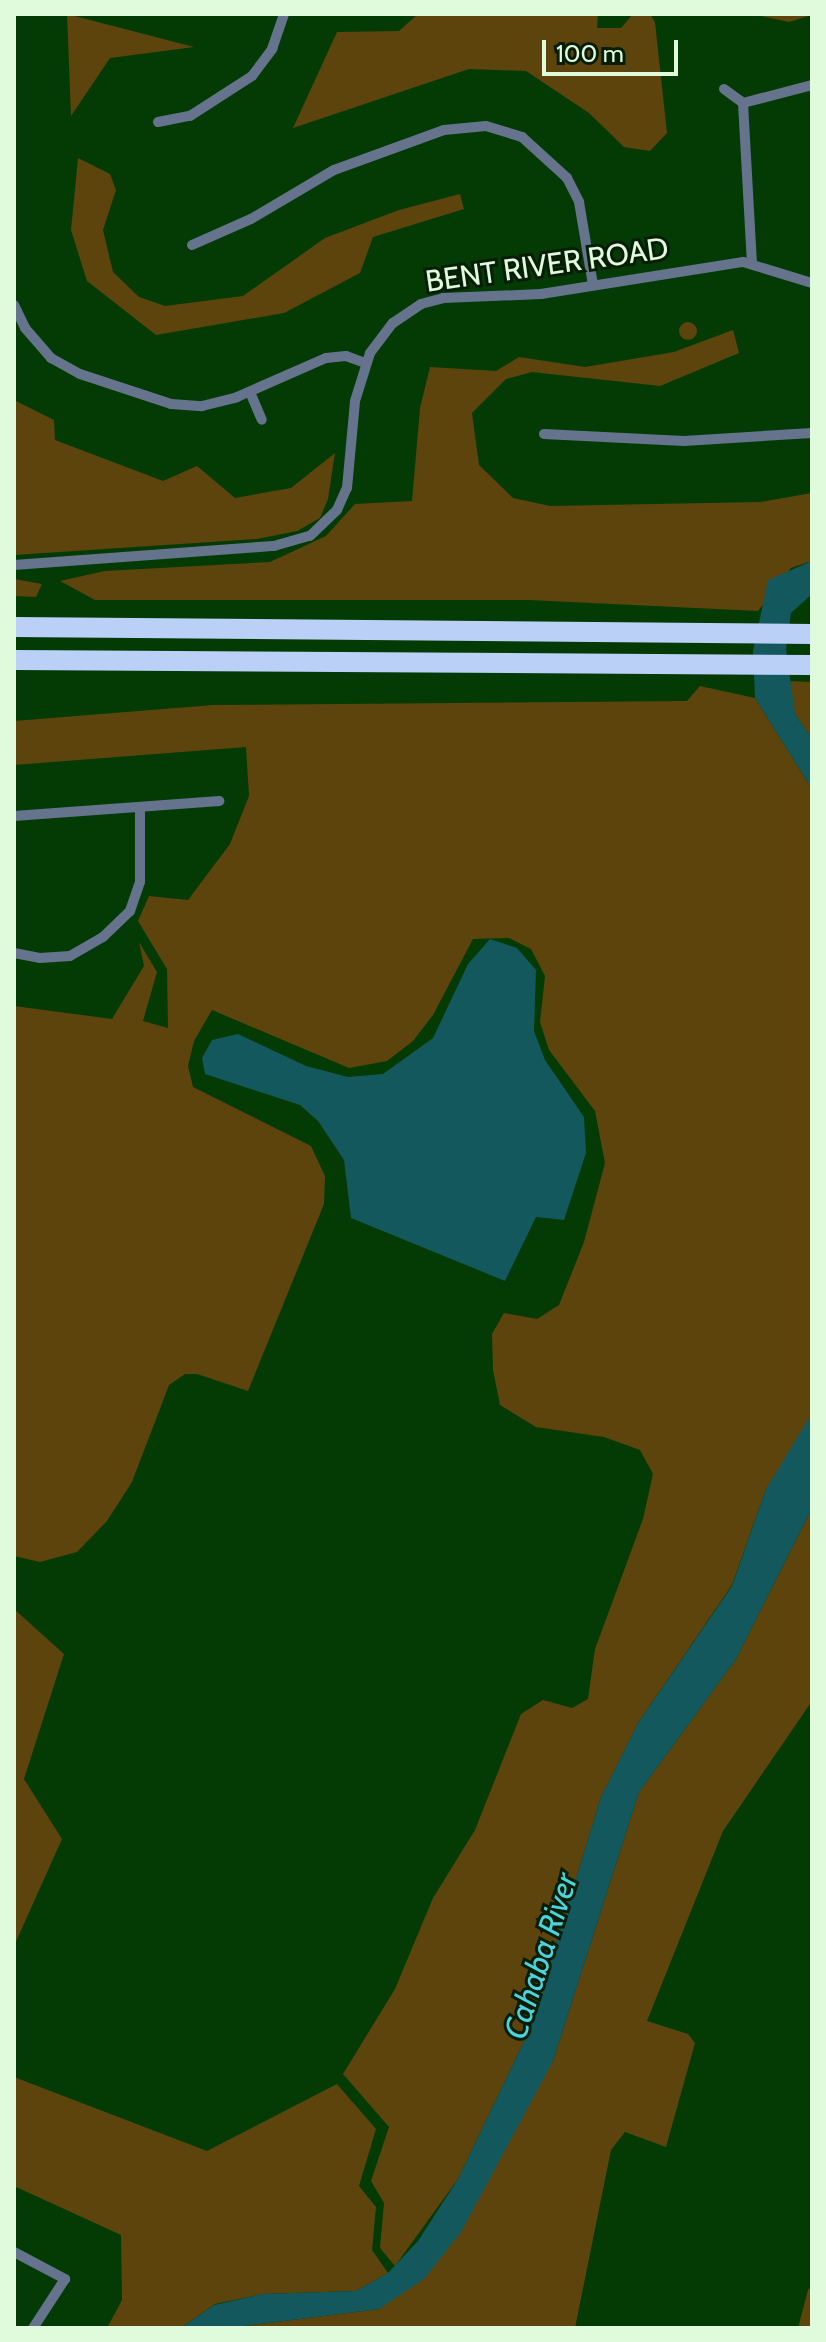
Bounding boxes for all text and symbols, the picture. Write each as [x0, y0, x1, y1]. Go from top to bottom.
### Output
scale bar [546, 24, 682, 74]
text: 100 m [556, 39, 624, 68]
street label: BENT RIVER ROAD [423, 230, 671, 300]
water label: Cahaba River [496, 1868, 586, 2044]

